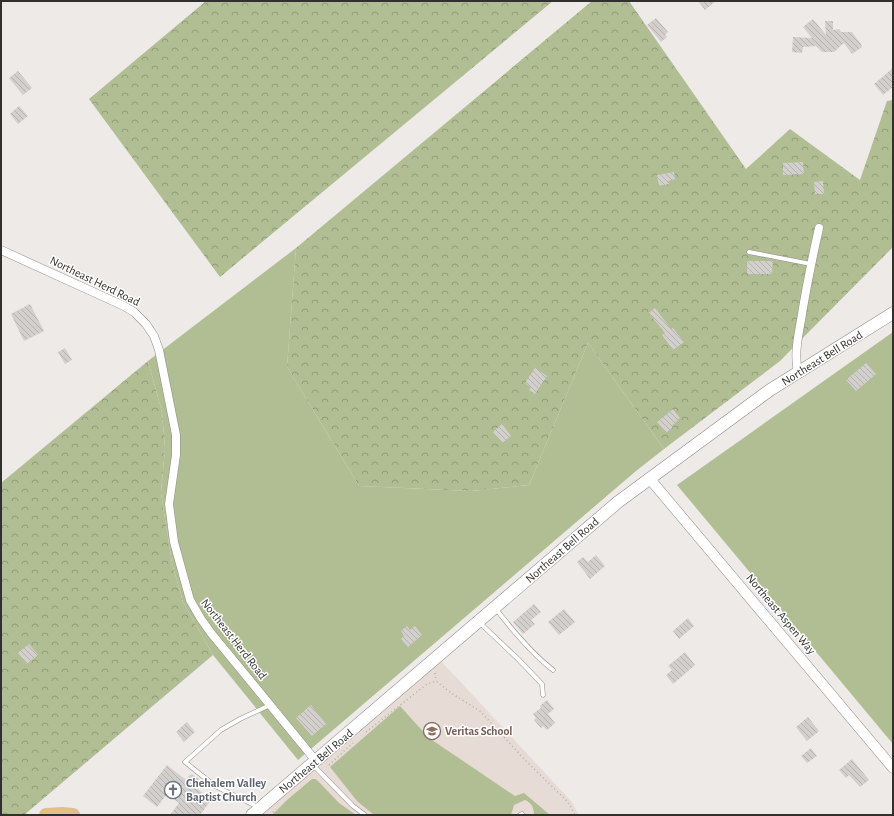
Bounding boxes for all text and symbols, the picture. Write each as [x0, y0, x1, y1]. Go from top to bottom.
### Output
street label: Northeast Herd Road [48, 254, 142, 308]
street label: Northeast Bell Road [780, 328, 864, 388]
street label: Northeast Bell Road [523, 515, 601, 585]
street label: Northeast Aspen Way [743, 572, 818, 657]
street label: Northeast Herd Road [199, 597, 269, 681]
school or university icon: Veritas School [422, 721, 442, 741]
place label: Veritas School [445, 725, 512, 737]
street label: Northeast Bell Road [277, 727, 355, 795]
place label: Chehalem Valley Baptist Church [186, 777, 267, 803]
church icon: Chehalem Valley Baptist Church [163, 780, 183, 800]

